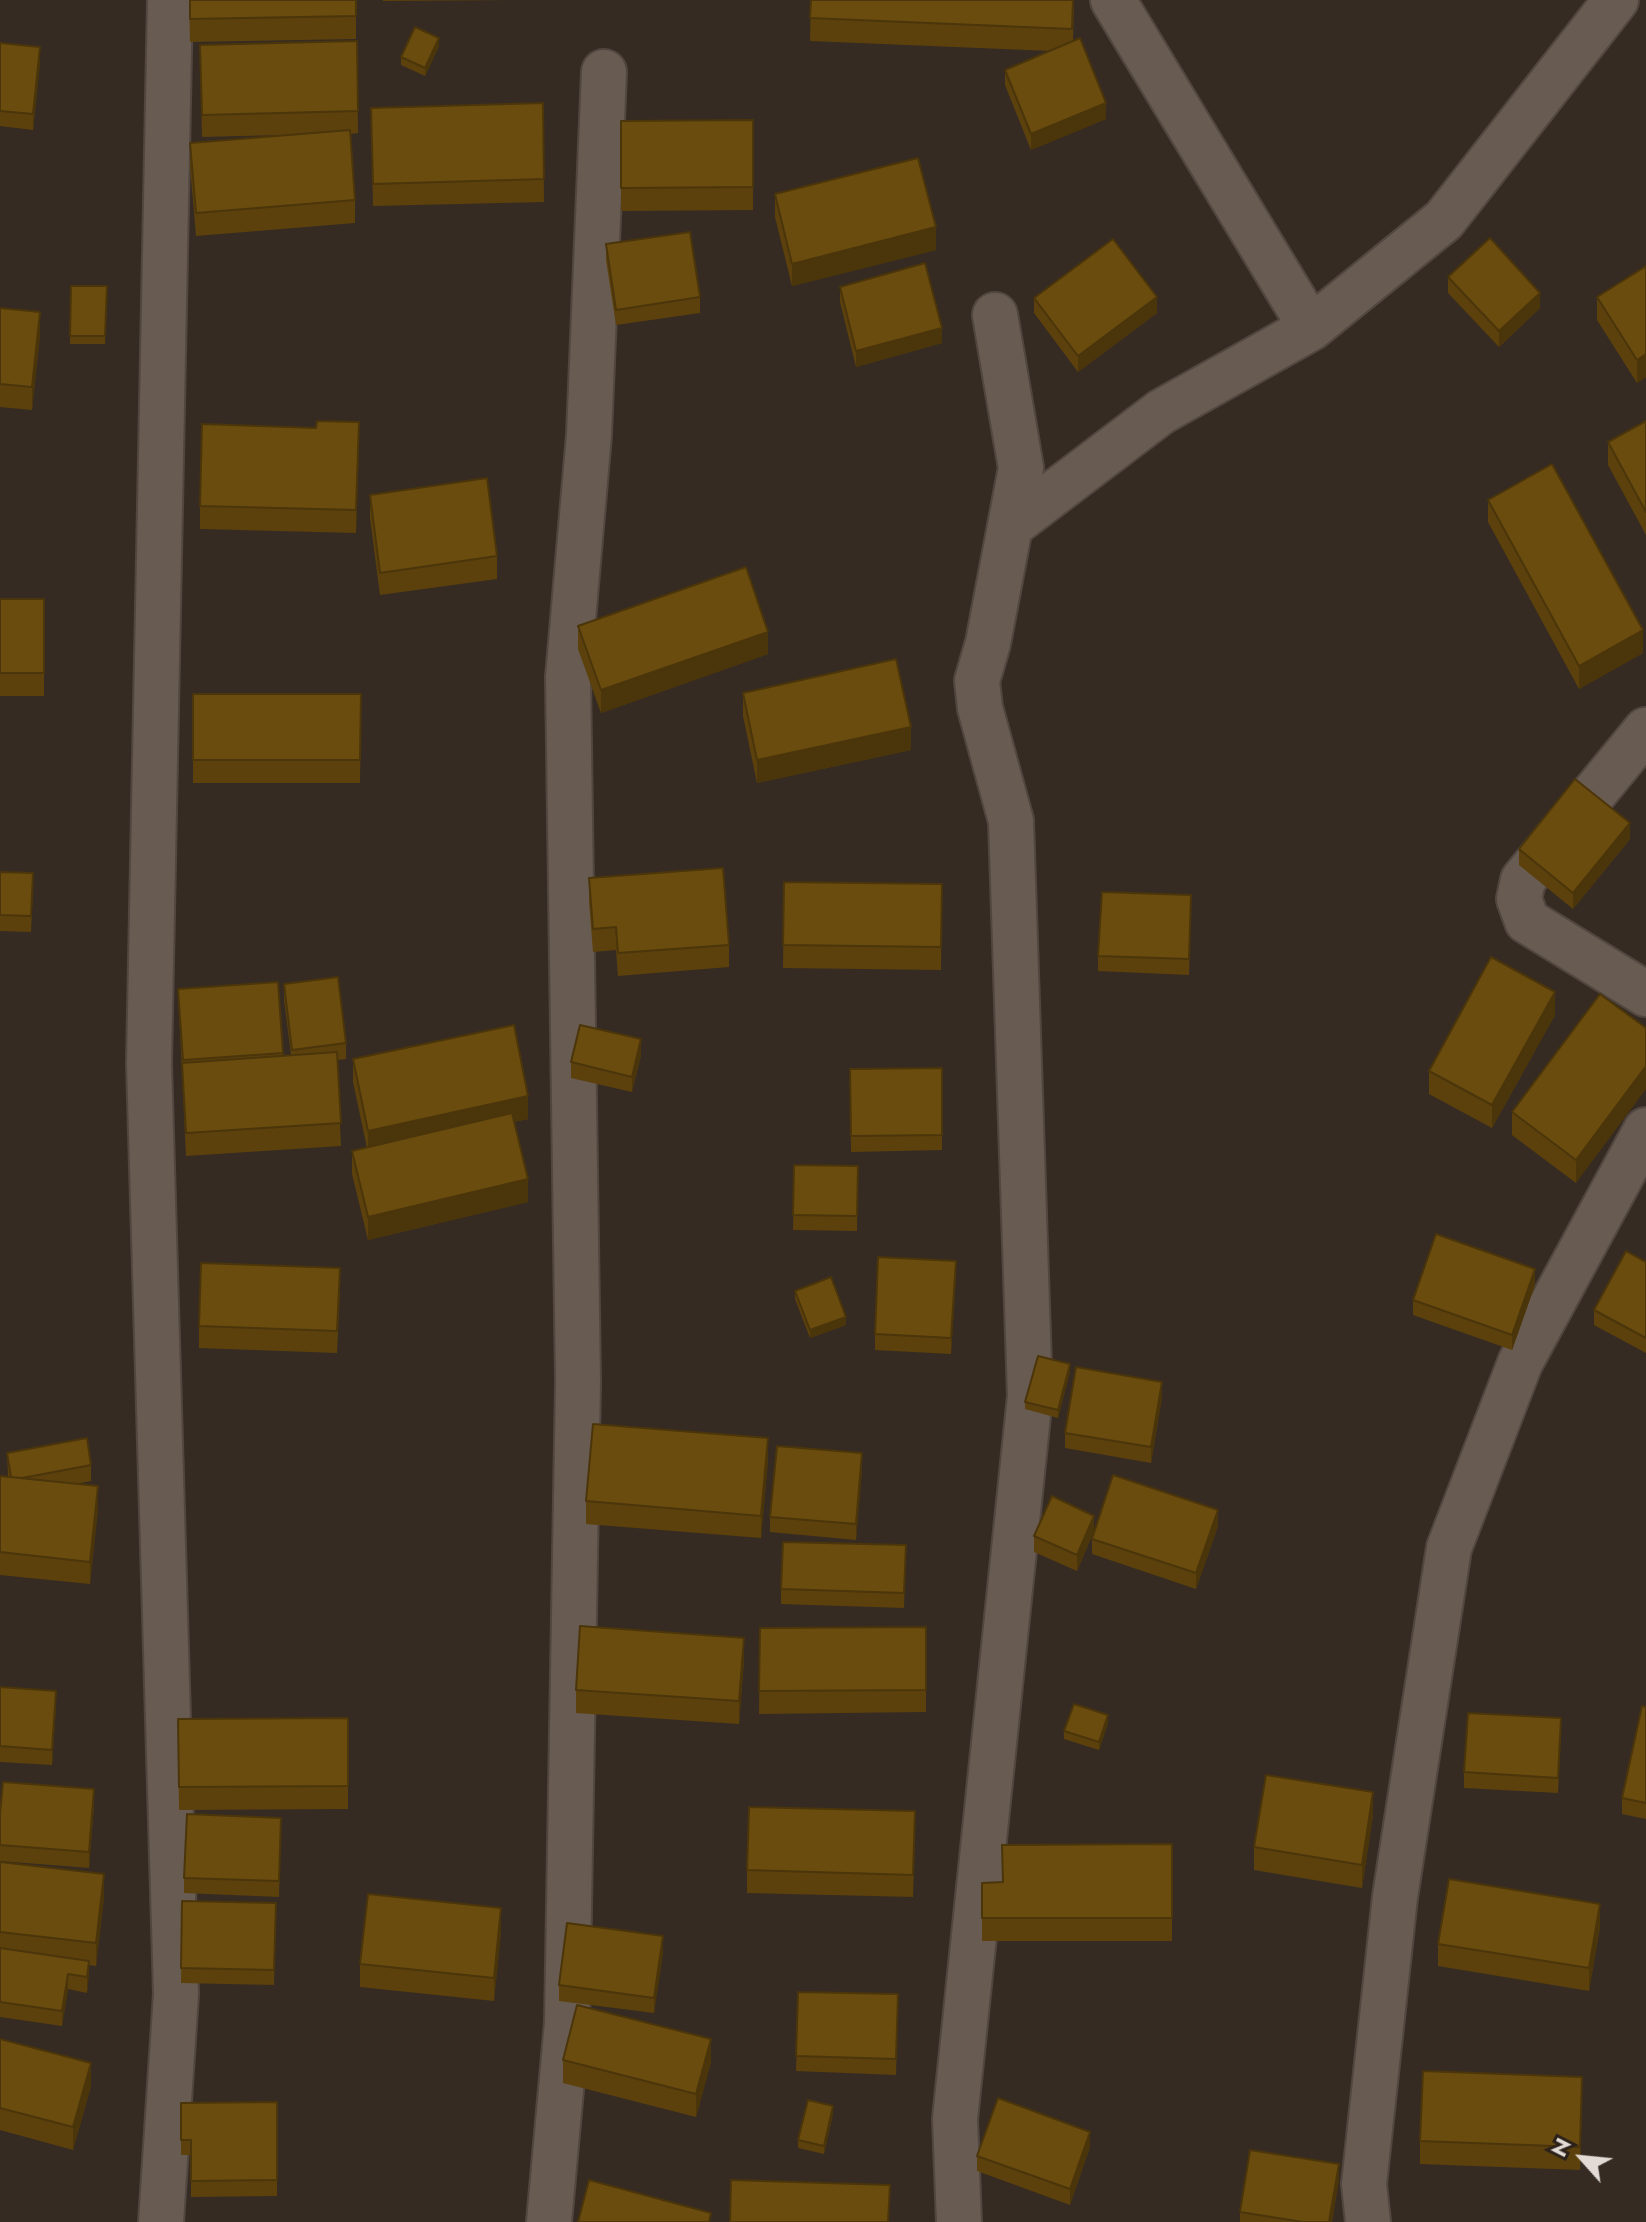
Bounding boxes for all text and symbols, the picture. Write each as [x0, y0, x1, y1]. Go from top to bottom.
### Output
north arrow [1542, 2118, 1622, 2198]
text: N [1542, 2132, 1579, 2162]

